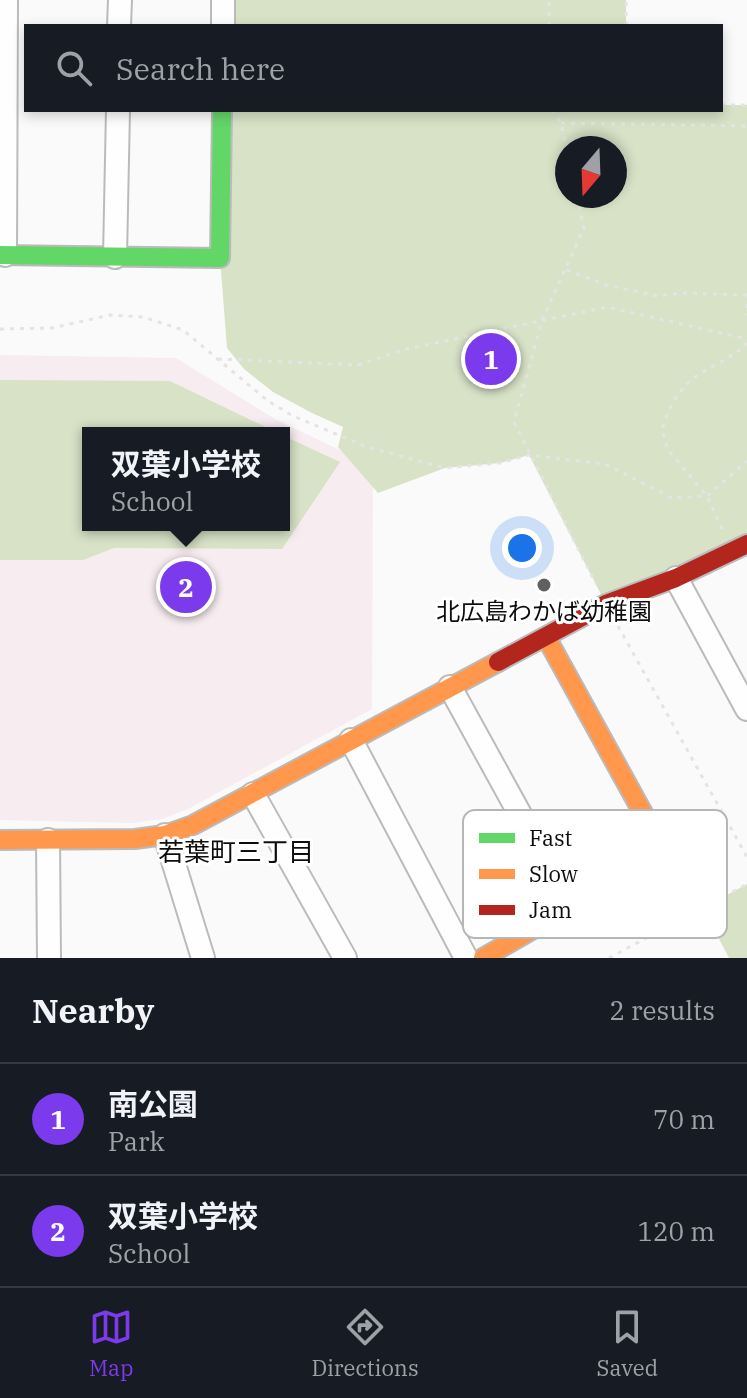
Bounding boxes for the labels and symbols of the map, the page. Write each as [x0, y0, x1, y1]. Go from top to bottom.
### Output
north arrow [555, 136, 627, 208]
pin: 1 [465, 329, 517, 389]
your location [502, 528, 542, 568]
pin: 2 [160, 557, 212, 617]
marker: 北広島わかば幼稚園 [535, 576, 553, 594]
place label: 北広島わかば幼稚園 [436, 595, 652, 627]
legend [463, 810, 727, 938]
text: Fast [529, 823, 572, 852]
district label: 若葉町三丁目 [158, 834, 314, 868]
text: Slow [529, 859, 578, 888]
text: Jam [529, 895, 572, 924]

